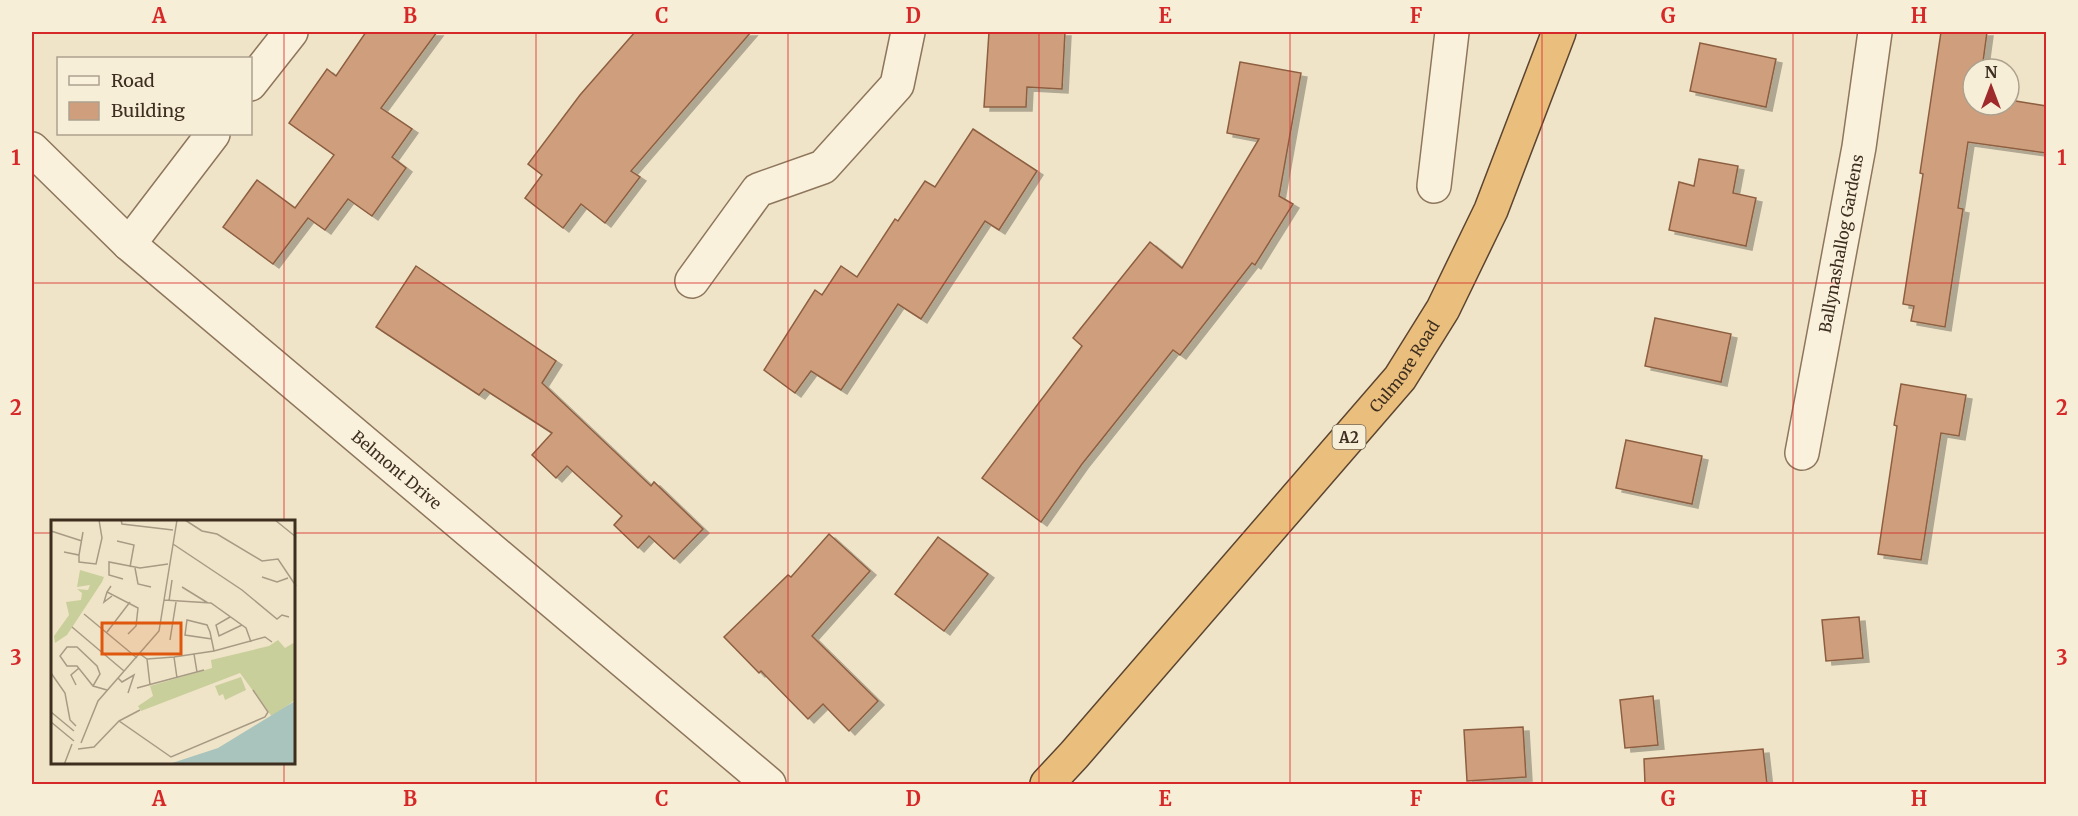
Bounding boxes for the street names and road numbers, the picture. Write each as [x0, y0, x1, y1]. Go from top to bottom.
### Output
street label: Ballynashallog Gardens [1815, 153, 1867, 335]
street label: Culmore Road [1365, 316, 1444, 416]
road number: A2 [1332, 425, 1366, 449]
street label: Belmont Drive [348, 426, 446, 513]

